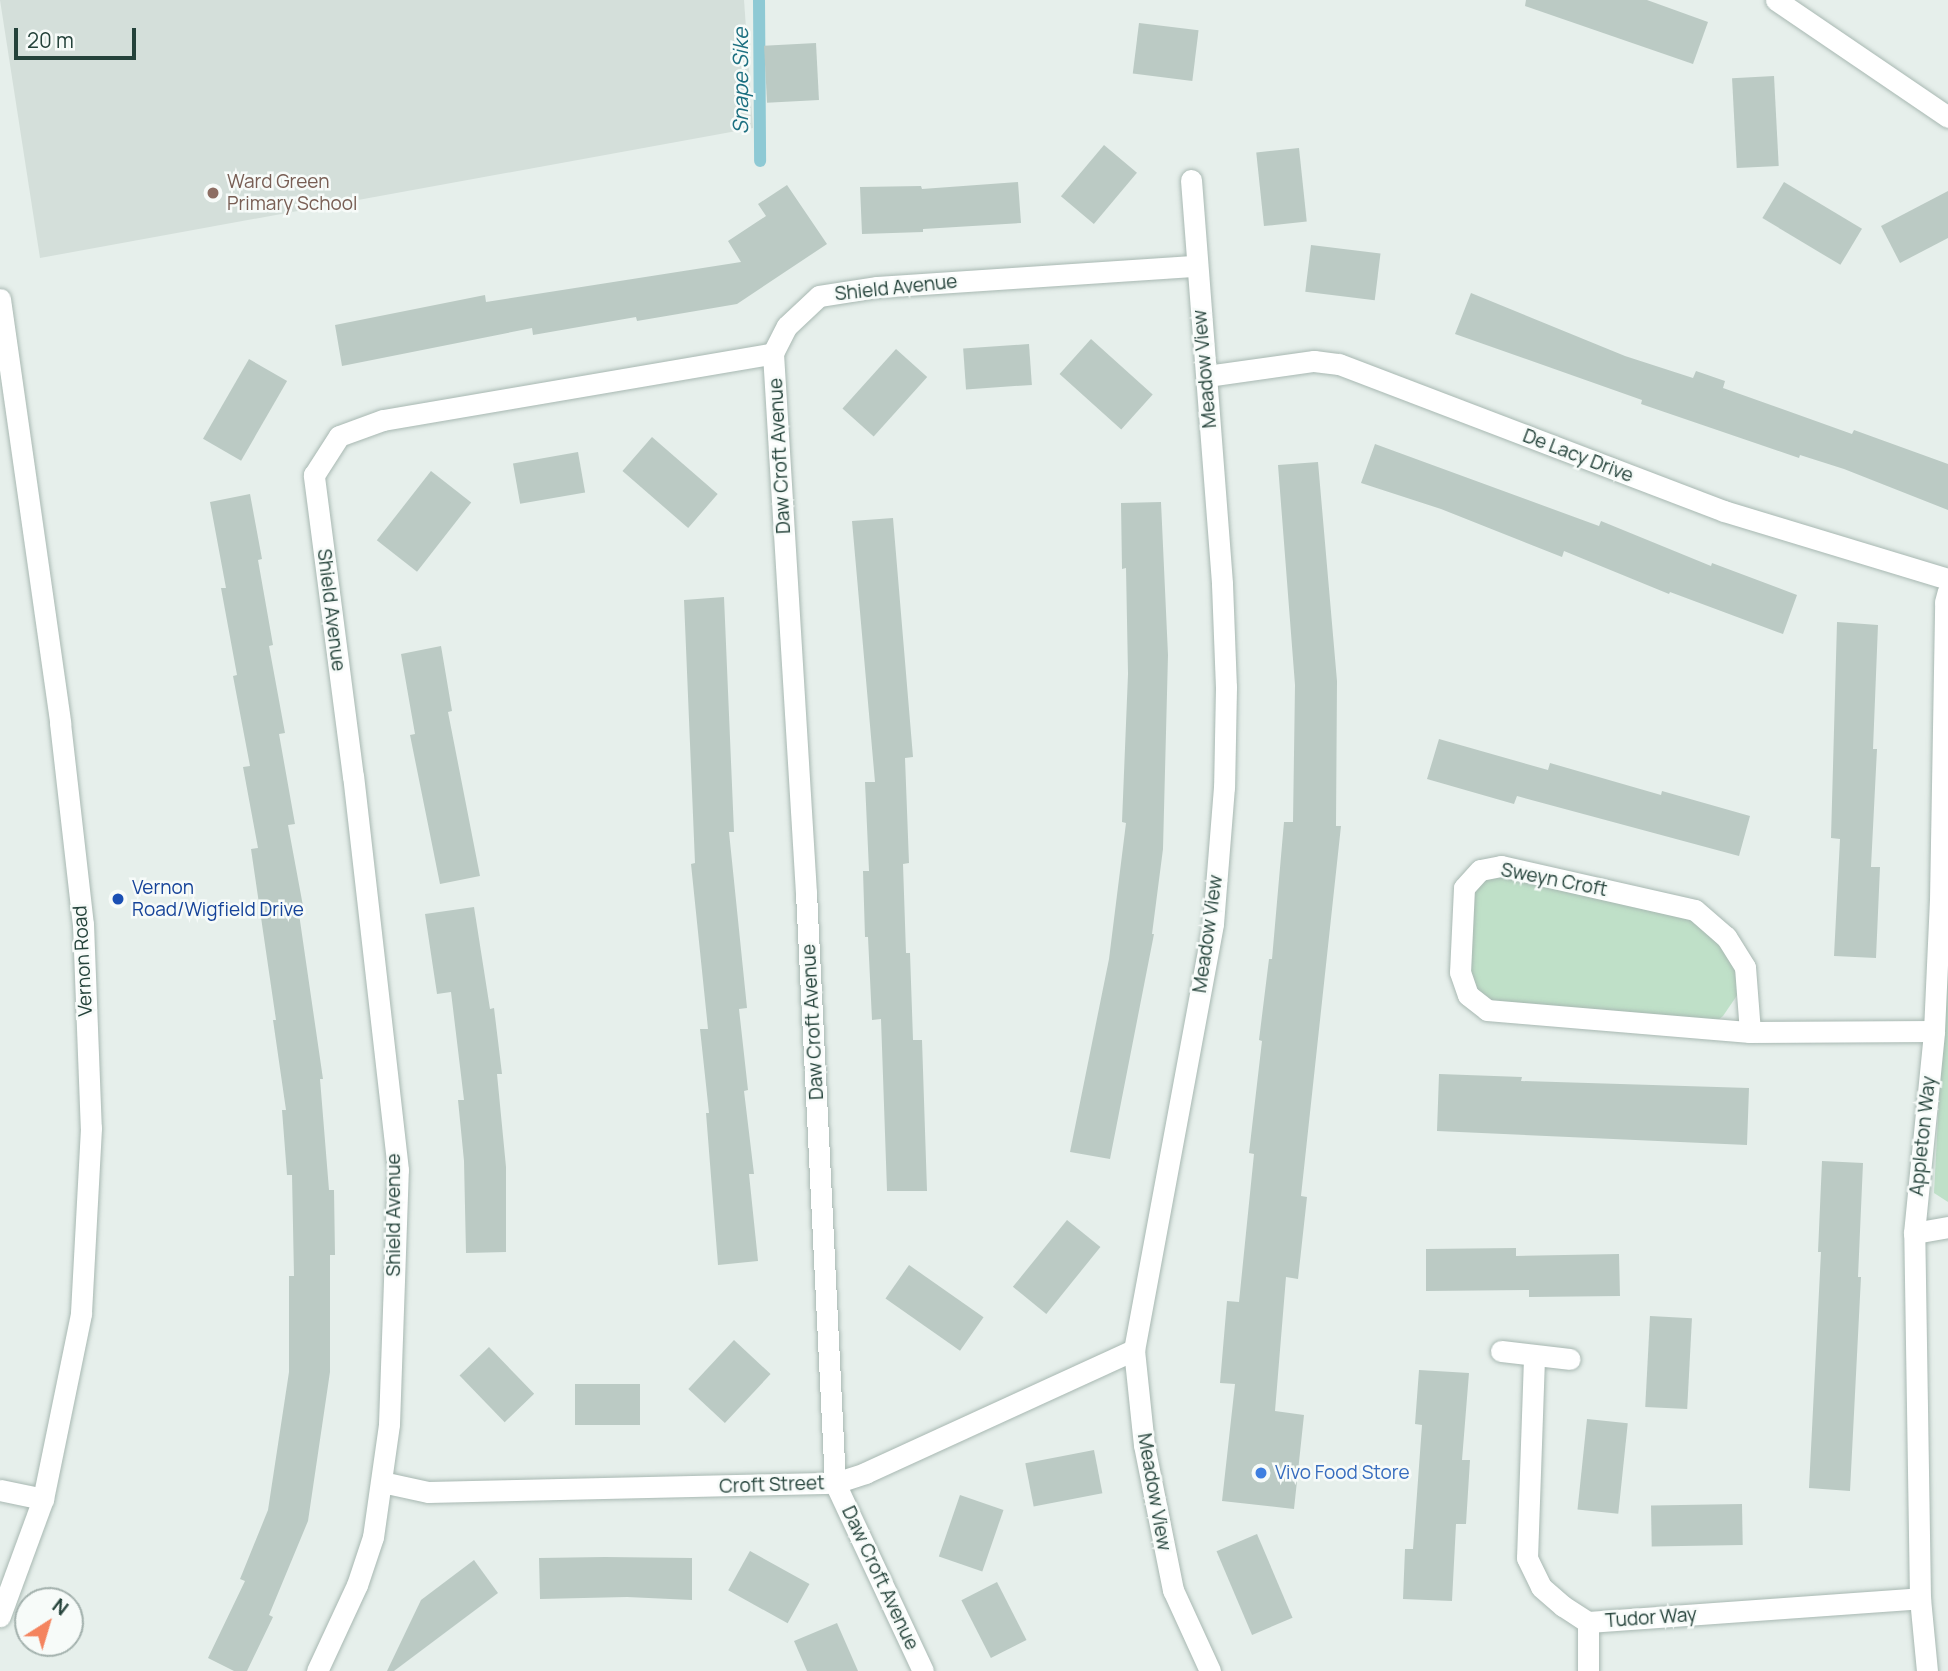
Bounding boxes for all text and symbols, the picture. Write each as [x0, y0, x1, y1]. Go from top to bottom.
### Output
scale bar [18, 14, 140, 58]
text: 20 m [27, 26, 74, 54]
water label: Snape Sike [727, 28, 753, 134]
place label: Ward Green Primary School [227, 171, 357, 215]
marker: Ward Green Primary School [205, 185, 221, 201]
street label: Shield Avenue [834, 270, 958, 306]
street label: Meadow View [1188, 309, 1222, 429]
street label: Daw Croft Avenue [765, 378, 795, 534]
street label: De Lacy Drive [1520, 425, 1636, 487]
street label: Shield Avenue [312, 548, 350, 672]
street label: Sweyn Croft [1499, 859, 1609, 901]
street label: Meadow View [1188, 874, 1228, 994]
place label: Vernon Road/Wigfield Drive [132, 877, 304, 921]
marker: Vernon Road/Wigfield Drive [110, 891, 126, 907]
street label: Vernon Road [69, 905, 97, 1017]
street label: Daw Croft Avenue [798, 944, 828, 1100]
street label: Appleton Way [1905, 1075, 1941, 1197]
street label: Shield Avenue [383, 1153, 405, 1277]
street label: Meadow View [1132, 1432, 1176, 1552]
place label: Vivo Food Store [1275, 1462, 1410, 1484]
marker: Vivo Food Store [1253, 1465, 1269, 1481]
street label: Croft Street [719, 1472, 825, 1498]
street label: Daw Croft Avenue [837, 1502, 923, 1654]
north arrow [14, 1587, 84, 1657]
text: N [47, 1592, 74, 1621]
street label: Tudor Way [1604, 1603, 1698, 1633]

